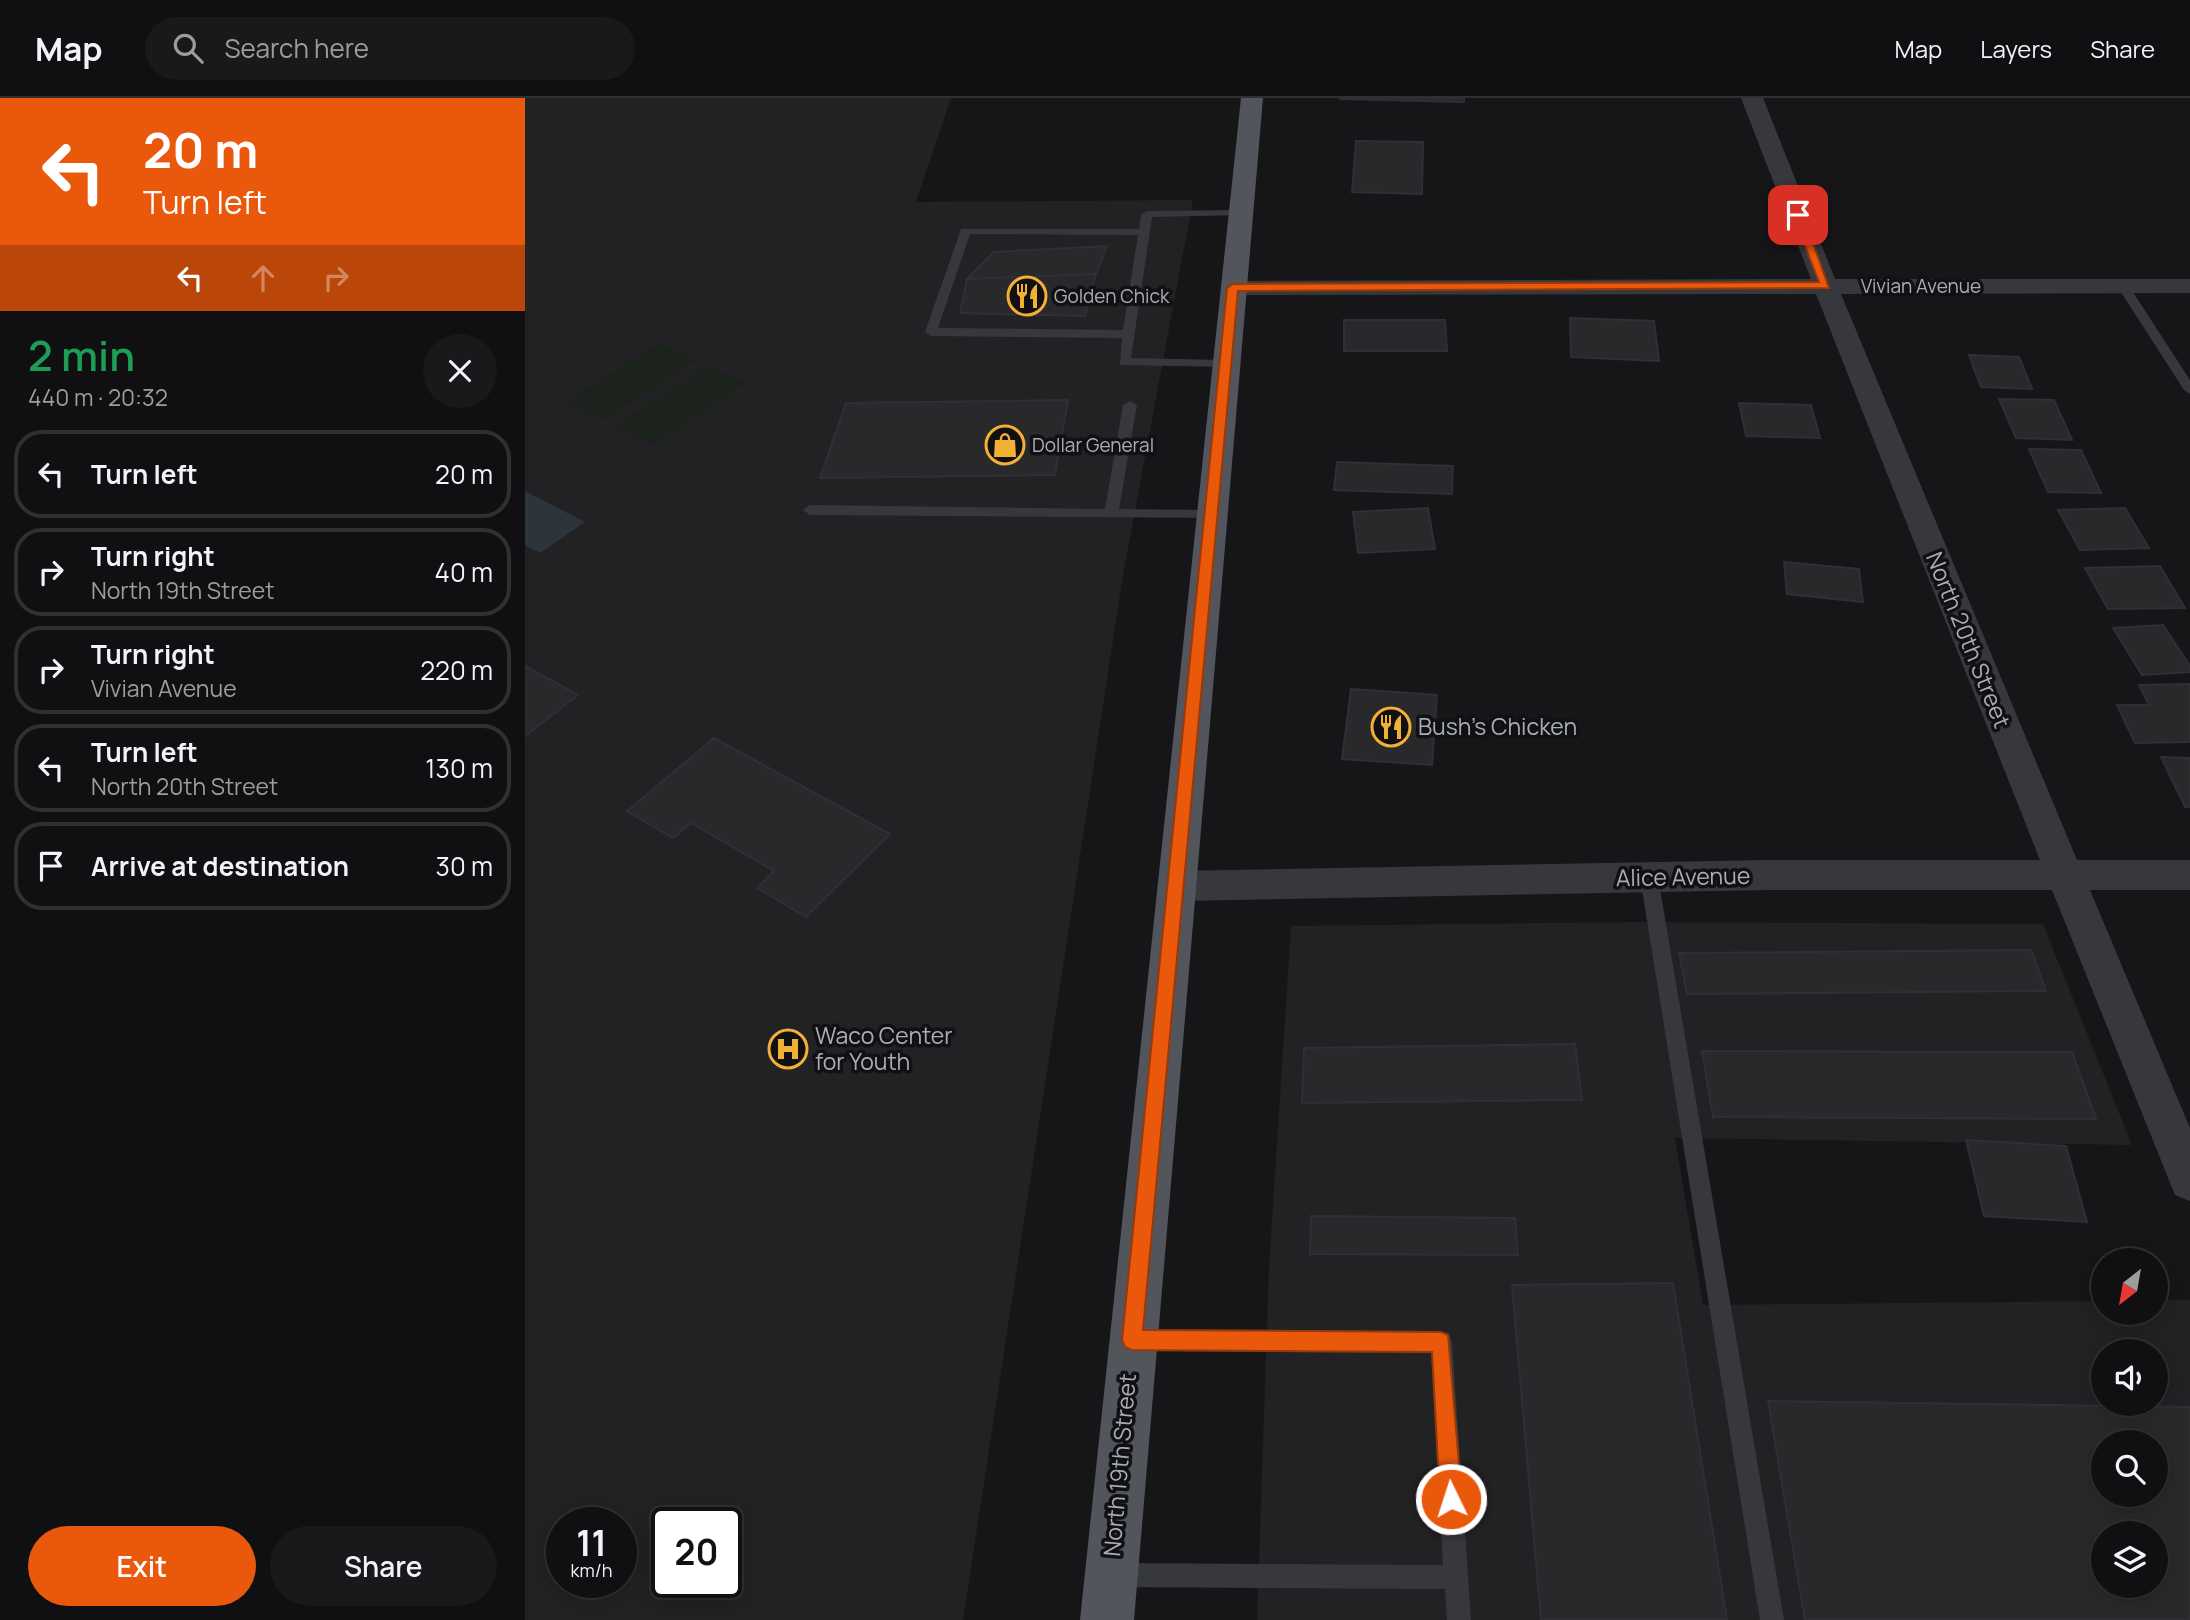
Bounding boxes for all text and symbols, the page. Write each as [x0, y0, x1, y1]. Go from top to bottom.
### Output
search box [145, 17, 635, 80]
text: Map [35, 26, 103, 71]
icon: search [169, 29, 207, 67]
text: Search here [225, 30, 369, 66]
text: Map [1895, 32, 1942, 65]
text: Layers [1980, 32, 2052, 65]
text: Share [2090, 32, 2155, 65]
text: 20 m [143, 116, 258, 183]
icon: left [28, 126, 119, 217]
text: Turn left [143, 180, 267, 224]
pin [1768, 185, 1828, 245]
icon: arrive [1779, 196, 1817, 234]
icon: left [171, 259, 209, 297]
icon: ahead [244, 259, 282, 297]
icon: right [317, 259, 355, 297]
street label: Vivian Avenue [1861, 273, 1981, 299]
restaurant icon: Golden Chick [1006, 275, 1048, 317]
place label: Golden Chick [1054, 283, 1170, 309]
text: 2 min [28, 326, 135, 384]
button: close [423, 334, 497, 408]
text: 440 m · 20:32 [28, 381, 168, 413]
shop icon: Dollar General [984, 424, 1026, 466]
place label: Dollar General [1032, 432, 1154, 458]
icon: left [32, 455, 70, 493]
text: Turn left [91, 456, 198, 492]
text: 20 m [435, 456, 493, 492]
text: Turn right [91, 538, 215, 574]
street label: North 20th Street [1919, 547, 2019, 732]
icon: right [32, 553, 70, 591]
text: 40 m [435, 554, 493, 590]
text: North 19th Street [91, 574, 274, 606]
text: Turn right [91, 636, 215, 672]
icon: right [32, 651, 70, 689]
text: 220 m [420, 652, 493, 688]
text: Vivian Avenue [91, 672, 237, 704]
restaurant icon: Bush's Chicken [1370, 706, 1412, 748]
place label: Bush's Chicken [1418, 710, 1577, 742]
text: Turn left [91, 734, 198, 770]
icon: left [32, 749, 70, 787]
text: 130 m [425, 750, 493, 786]
text: North 20th Street [91, 770, 278, 802]
icon: arrive [32, 847, 70, 885]
text: Arrive at destination [91, 848, 349, 884]
text: 30 m [436, 848, 493, 884]
street label: Alice Avenue [1615, 859, 1750, 893]
place label: Waco Center for Youth [815, 1019, 953, 1077]
hospital icon: Waco Center for Youth [767, 1028, 809, 1070]
north arrow [2091, 1248, 2168, 1325]
map controls [2091, 1248, 2168, 1598]
button: sound [2091, 1339, 2168, 1416]
street label: North 19th Street [1095, 1372, 1143, 1558]
button: search [2091, 1430, 2168, 1507]
position arrow [1414, 1462, 1488, 1536]
speed limit sign: 20 [651, 1507, 742, 1598]
text: 11 [576, 1519, 607, 1567]
button: layers [2091, 1521, 2168, 1598]
button: Exit [28, 1526, 256, 1606]
button: Share [270, 1526, 497, 1606]
text: km/h [571, 1558, 612, 1582]

